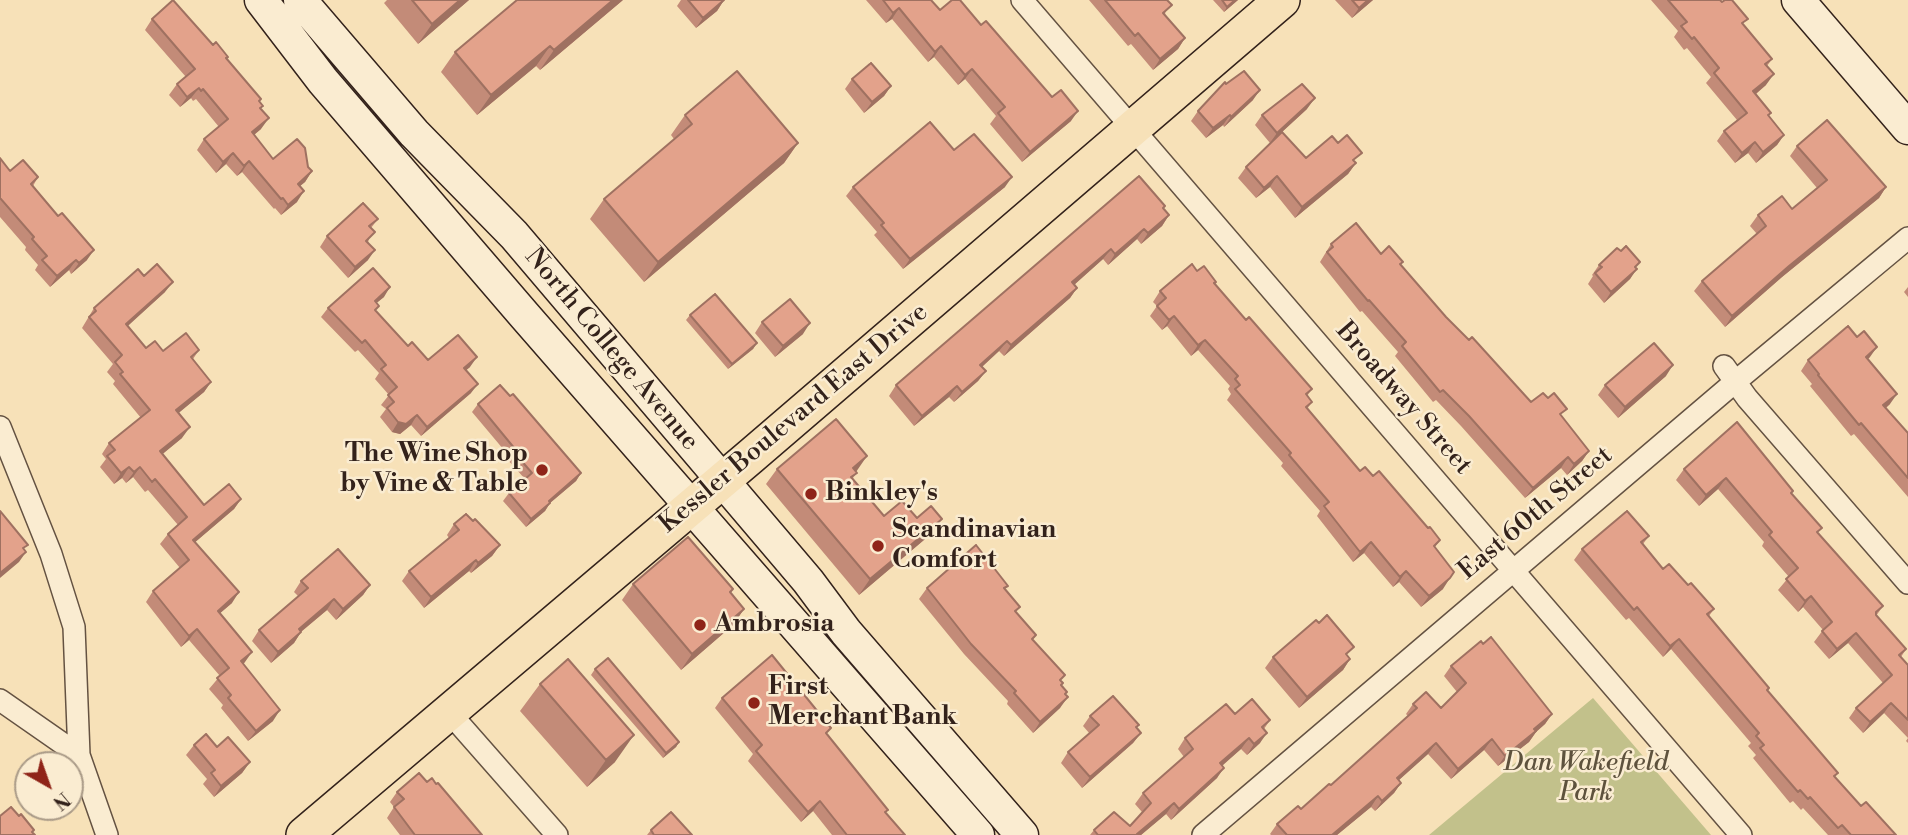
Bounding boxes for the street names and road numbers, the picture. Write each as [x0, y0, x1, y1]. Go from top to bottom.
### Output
street label: North College Avenue [517, 243, 705, 457]
street label: Kessler Boulevard East Drive [653, 297, 935, 541]
street label: Broadway Street [1328, 316, 1478, 482]
street label: East 60th Street [1453, 441, 1619, 587]

